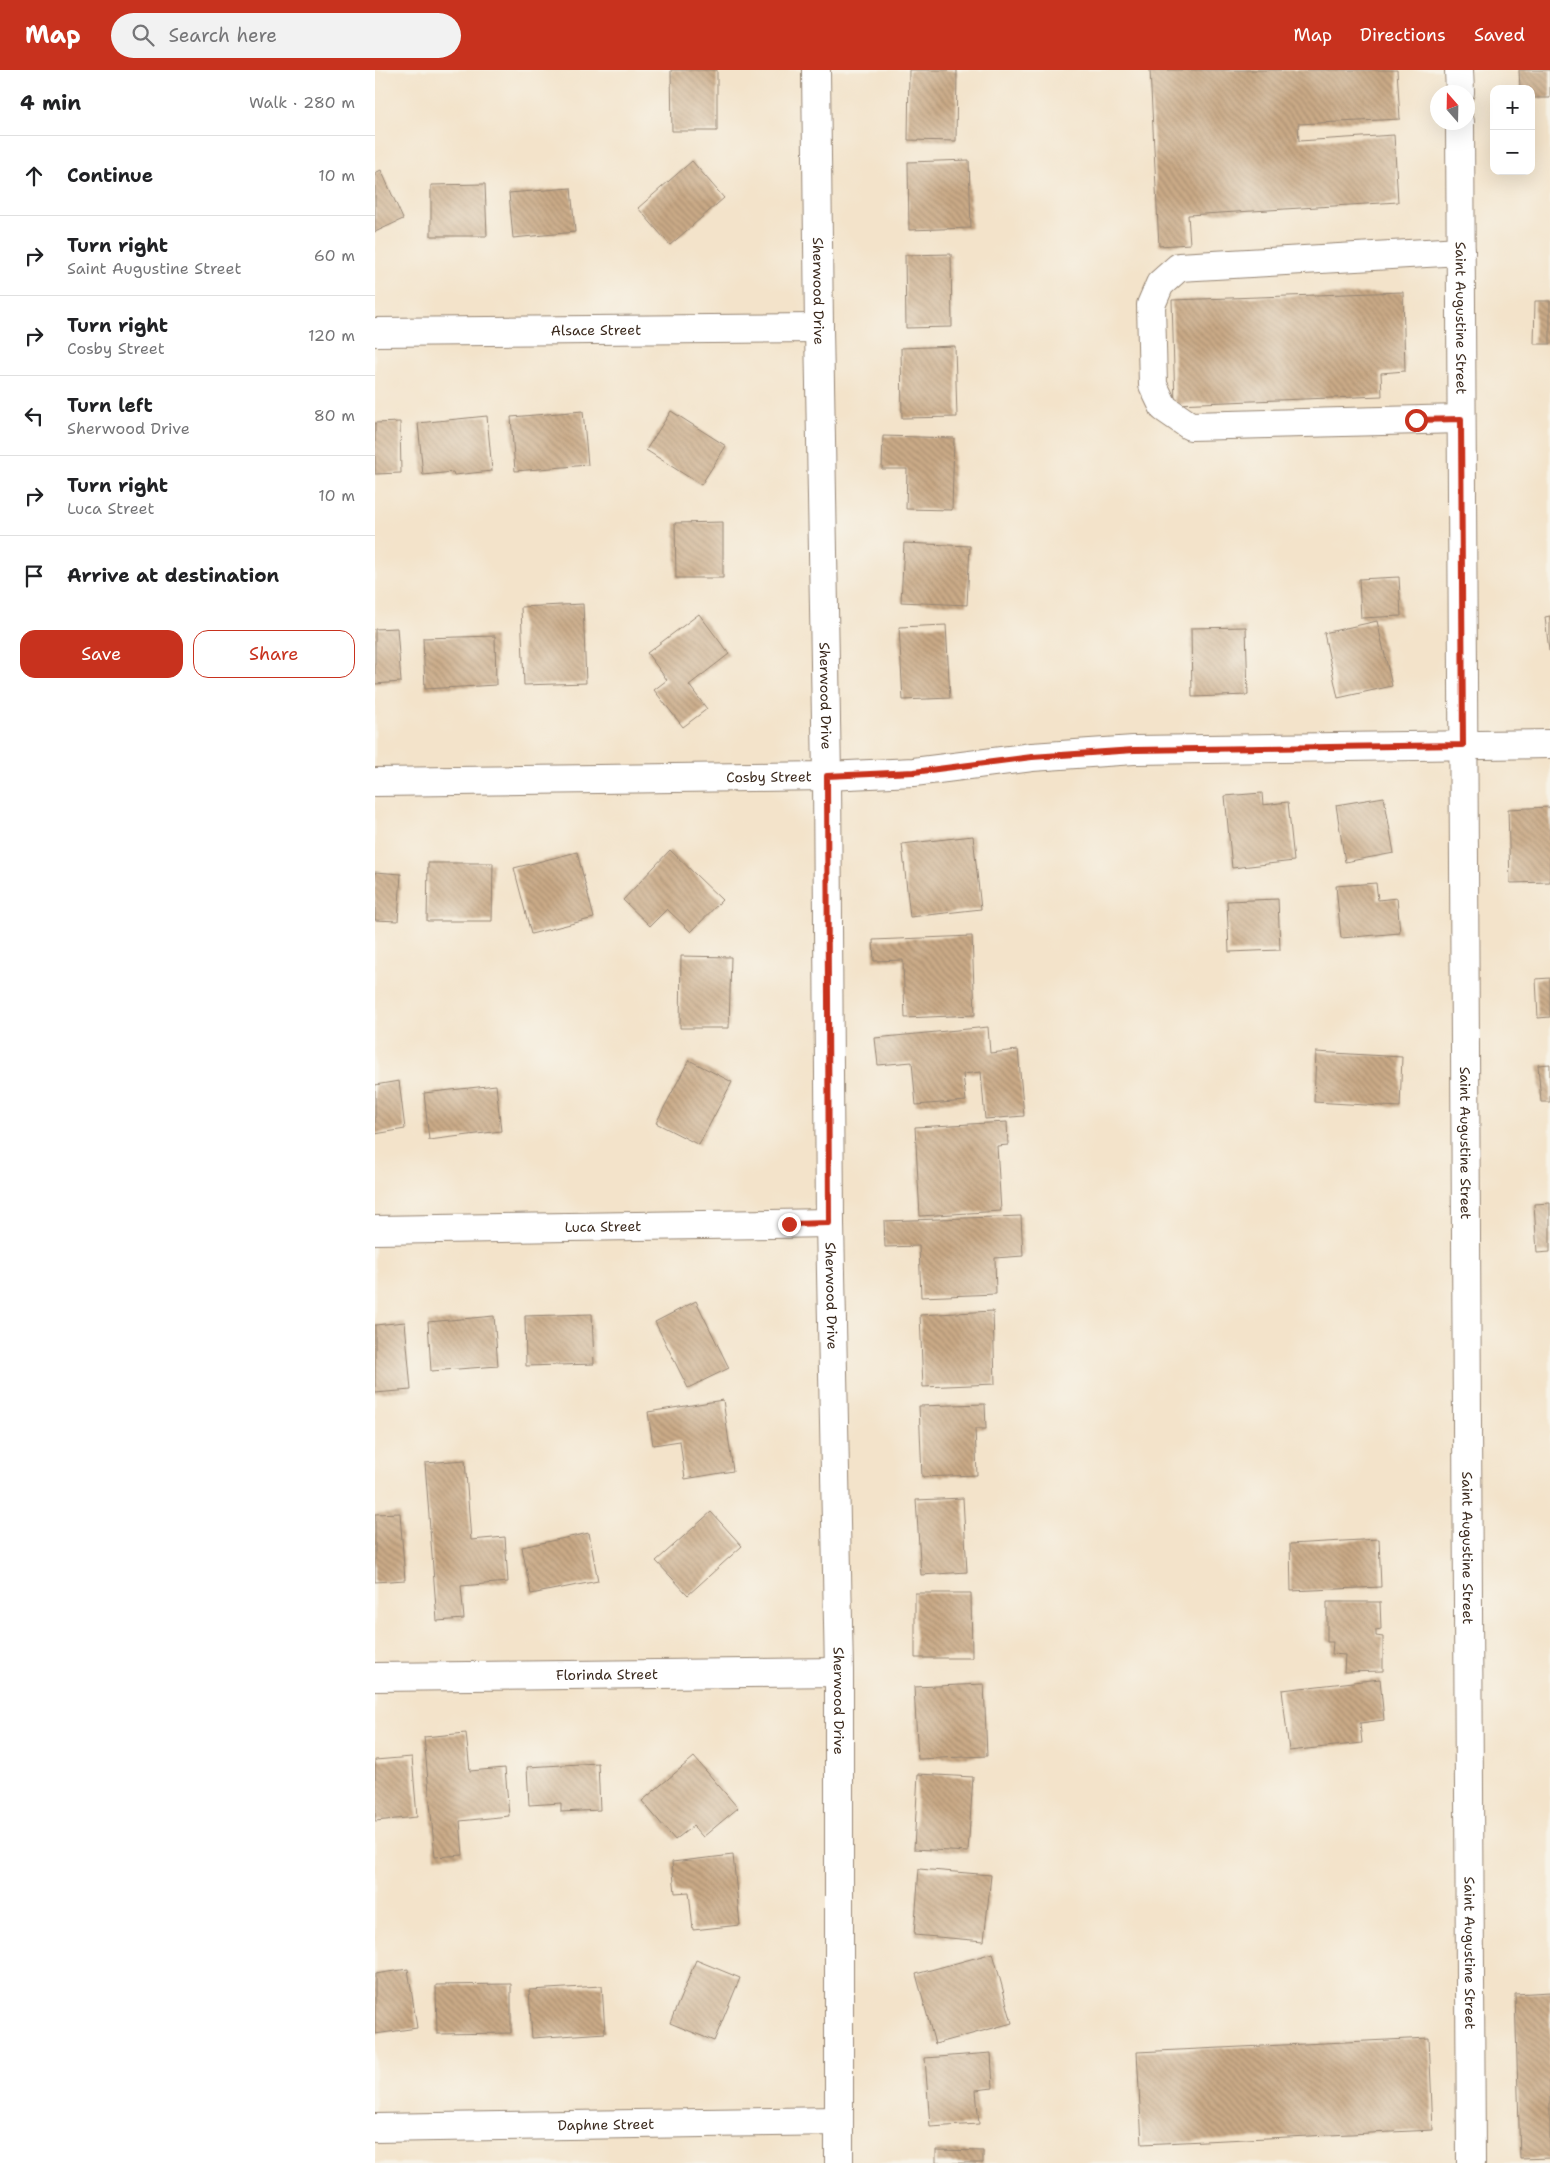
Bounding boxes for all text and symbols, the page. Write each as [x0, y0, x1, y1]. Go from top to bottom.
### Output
search box [111, 13, 461, 58]
text: Map [25, 19, 81, 51]
icon: search [129, 21, 157, 49]
text: Search here [169, 23, 277, 48]
text: Map [1294, 23, 1332, 47]
text: Directions [1360, 23, 1446, 47]
text: Saved [1474, 23, 1525, 47]
north arrow [1430, 85, 1475, 130]
map controls [1490, 85, 1535, 175]
button: + [1490, 85, 1535, 130]
text: 4 min [20, 89, 81, 117]
text: Walk · 280 m [249, 92, 355, 113]
button: − [1490, 130, 1535, 175]
icon: ahead [20, 162, 48, 190]
text: Continue [67, 163, 153, 188]
text: 10 m [318, 165, 355, 186]
text: Turn right [67, 233, 168, 258]
street label: Sherwood Drive [809, 237, 828, 345]
icon: right [20, 242, 48, 270]
street label: Saint Augustine Street [1452, 242, 1470, 394]
text: 60 m [314, 245, 355, 266]
text: Saint Augustine Street [67, 258, 241, 279]
text: Turn right [67, 313, 168, 338]
street label: Alsace Street [551, 321, 641, 339]
icon: right [20, 322, 48, 350]
text: 120 m [308, 325, 355, 346]
text: Cosby Street [67, 338, 165, 359]
text: Turn left [67, 393, 153, 418]
icon: left [20, 402, 48, 430]
text: 80 m [314, 405, 355, 426]
route start [1405, 409, 1428, 432]
text: Sherwood Drive [67, 418, 190, 439]
text: Turn right [67, 473, 168, 498]
icon: right [20, 482, 48, 510]
text: 10 m [318, 485, 355, 506]
text: Luca Street [67, 498, 154, 519]
icon: arrive [20, 562, 48, 590]
text: Arrive at destination [67, 563, 279, 588]
button: Save [20, 630, 183, 678]
button: Share [193, 630, 355, 678]
street label: Sherwood Drive [816, 642, 836, 750]
street label: Cosby Street [726, 767, 812, 786]
street label: Saint Augustine Street [1456, 1067, 1475, 1219]
route end [778, 1213, 801, 1236]
street label: Luca Street [565, 1217, 641, 1236]
street label: Sherwood Drive [821, 1242, 842, 1350]
street label: Saint Augustine Street [1458, 1472, 1477, 1624]
street label: Sherwood Drive [830, 1647, 848, 1755]
street label: Florinda Street [556, 1665, 658, 1684]
street label: Saint Augustine Street [1460, 1877, 1479, 2029]
street label: Daphne Street [558, 2115, 654, 2134]

